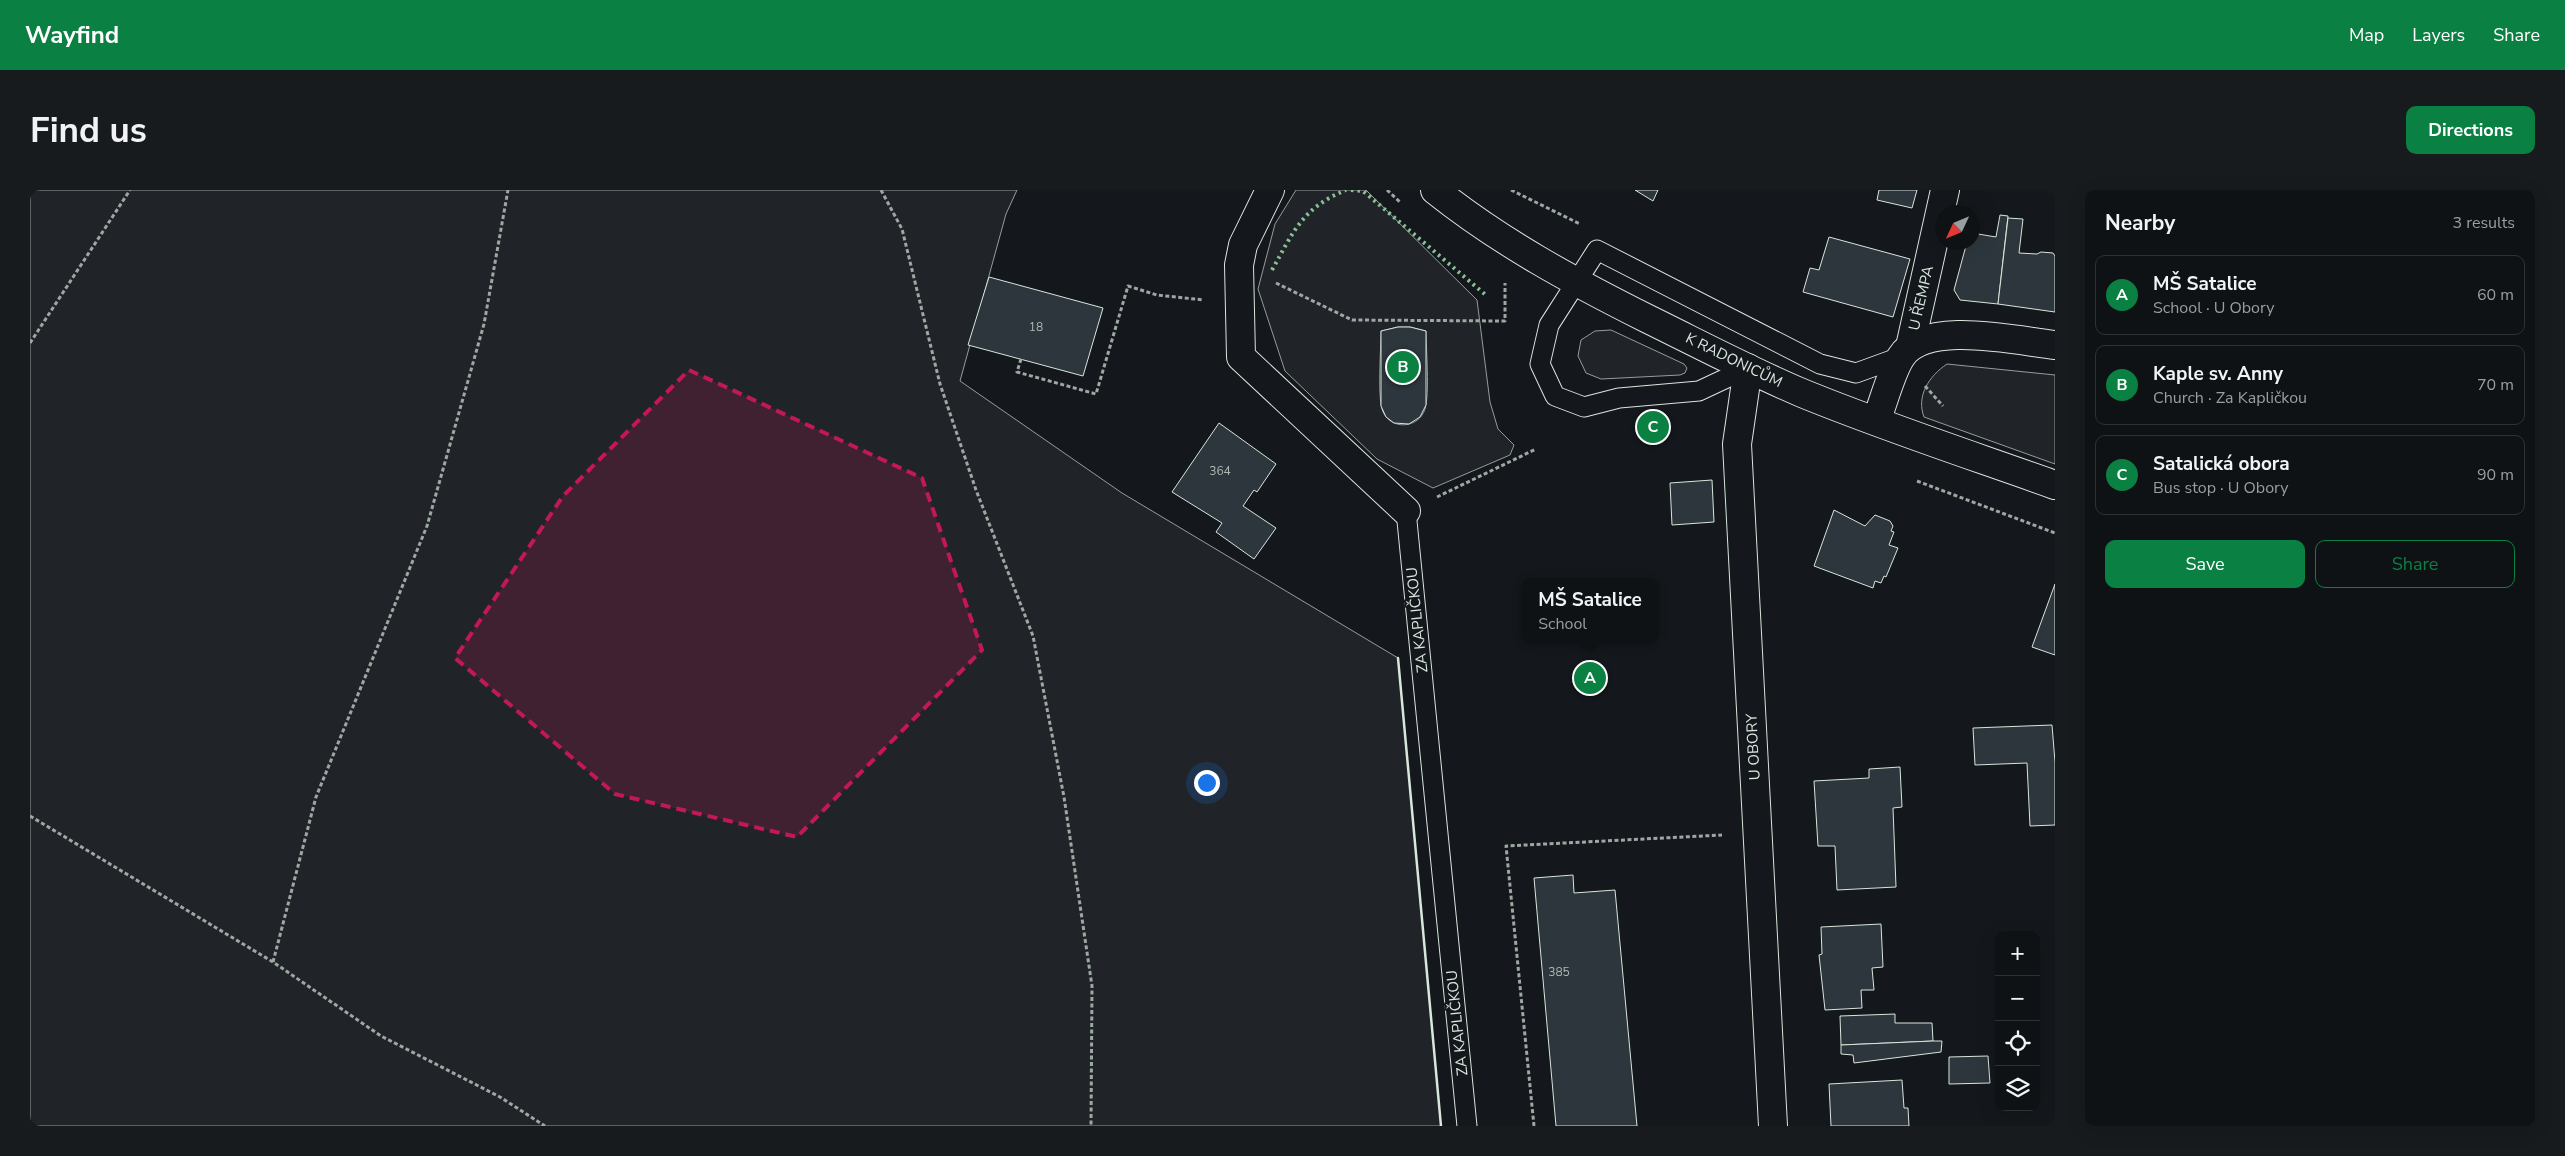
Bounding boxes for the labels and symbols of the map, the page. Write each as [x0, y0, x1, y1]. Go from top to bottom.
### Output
north arrow [1935, 205, 1980, 250]
street label: U ŘEMPA [1904, 264, 1938, 332]
house number: 18 [1029, 319, 1043, 335]
street label: K RADONICŮM [1682, 327, 1786, 392]
pin: B [1387, 348, 1419, 386]
pin: C [1637, 408, 1669, 446]
house number: 364 [1209, 463, 1231, 479]
street label: ZA KAPLIČKOU [1401, 566, 1433, 674]
pin: A [1574, 659, 1606, 697]
street label: U OBORY [1741, 712, 1765, 781]
your location [1194, 770, 1220, 796]
house number: 385 [1548, 964, 1570, 980]
street label: ZA KAPLIČKOU [1441, 969, 1473, 1077]

